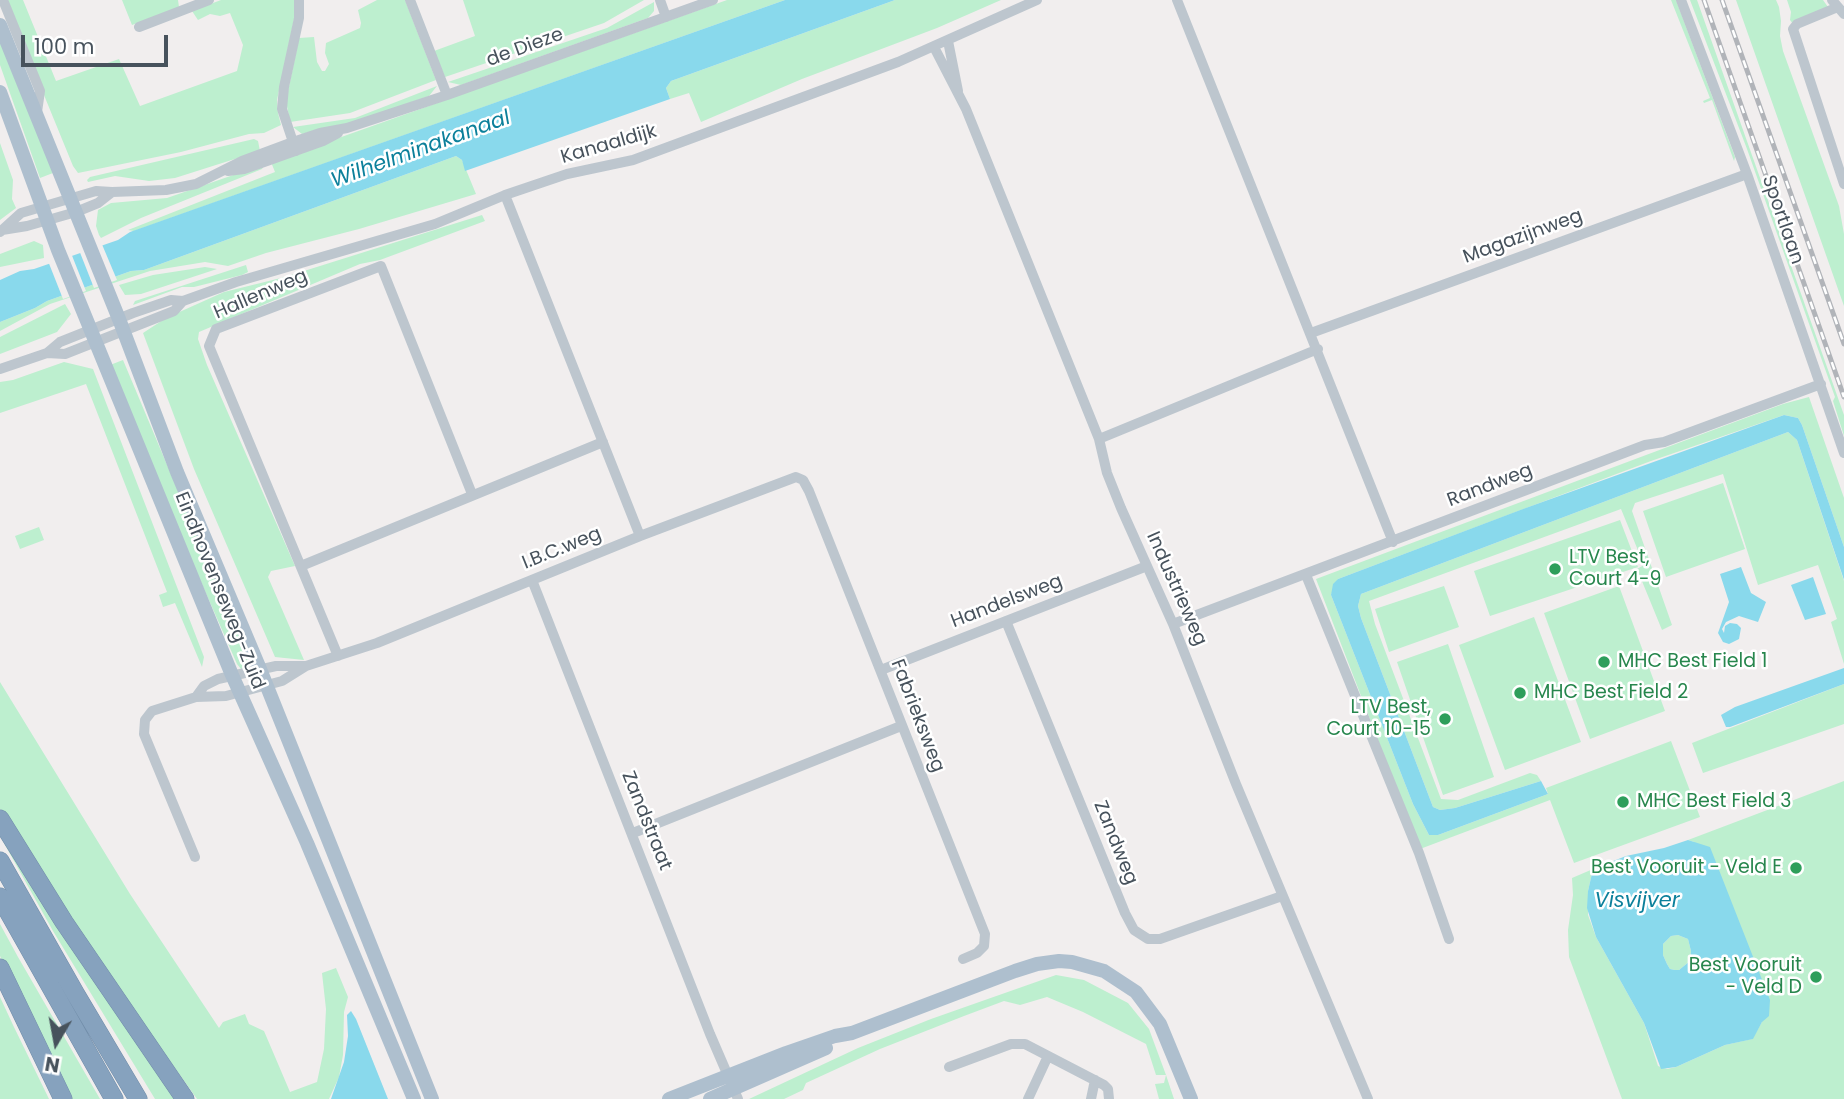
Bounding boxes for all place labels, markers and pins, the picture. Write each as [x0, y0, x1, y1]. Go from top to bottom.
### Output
place label: LTV Best, Court 4-9 [1569, 547, 1661, 591]
marker: LTV Best, Court 4-9 [1547, 561, 1563, 577]
place label: MHC Best Field 1 [1618, 651, 1767, 673]
marker: MHC Best Field 1 [1596, 654, 1612, 670]
place label: MHC Best Field 2 [1534, 682, 1688, 704]
marker: MHC Best Field 2 [1512, 685, 1528, 701]
place label: LTV Best, Court 10-15 [1326, 697, 1431, 741]
marker: LTV Best, Court 10-15 [1437, 711, 1453, 727]
place label: MHC Best Field 3 [1637, 791, 1791, 813]
marker: MHC Best Field 3 [1615, 794, 1631, 810]
place label: Best Vooruit - Veld E [1591, 857, 1782, 879]
marker: Best Vooruit - Veld E [1788, 860, 1804, 876]
place label: Best Vooruit - Veld D [1689, 955, 1802, 999]
marker: Best Vooruit - Veld D [1808, 969, 1824, 985]

